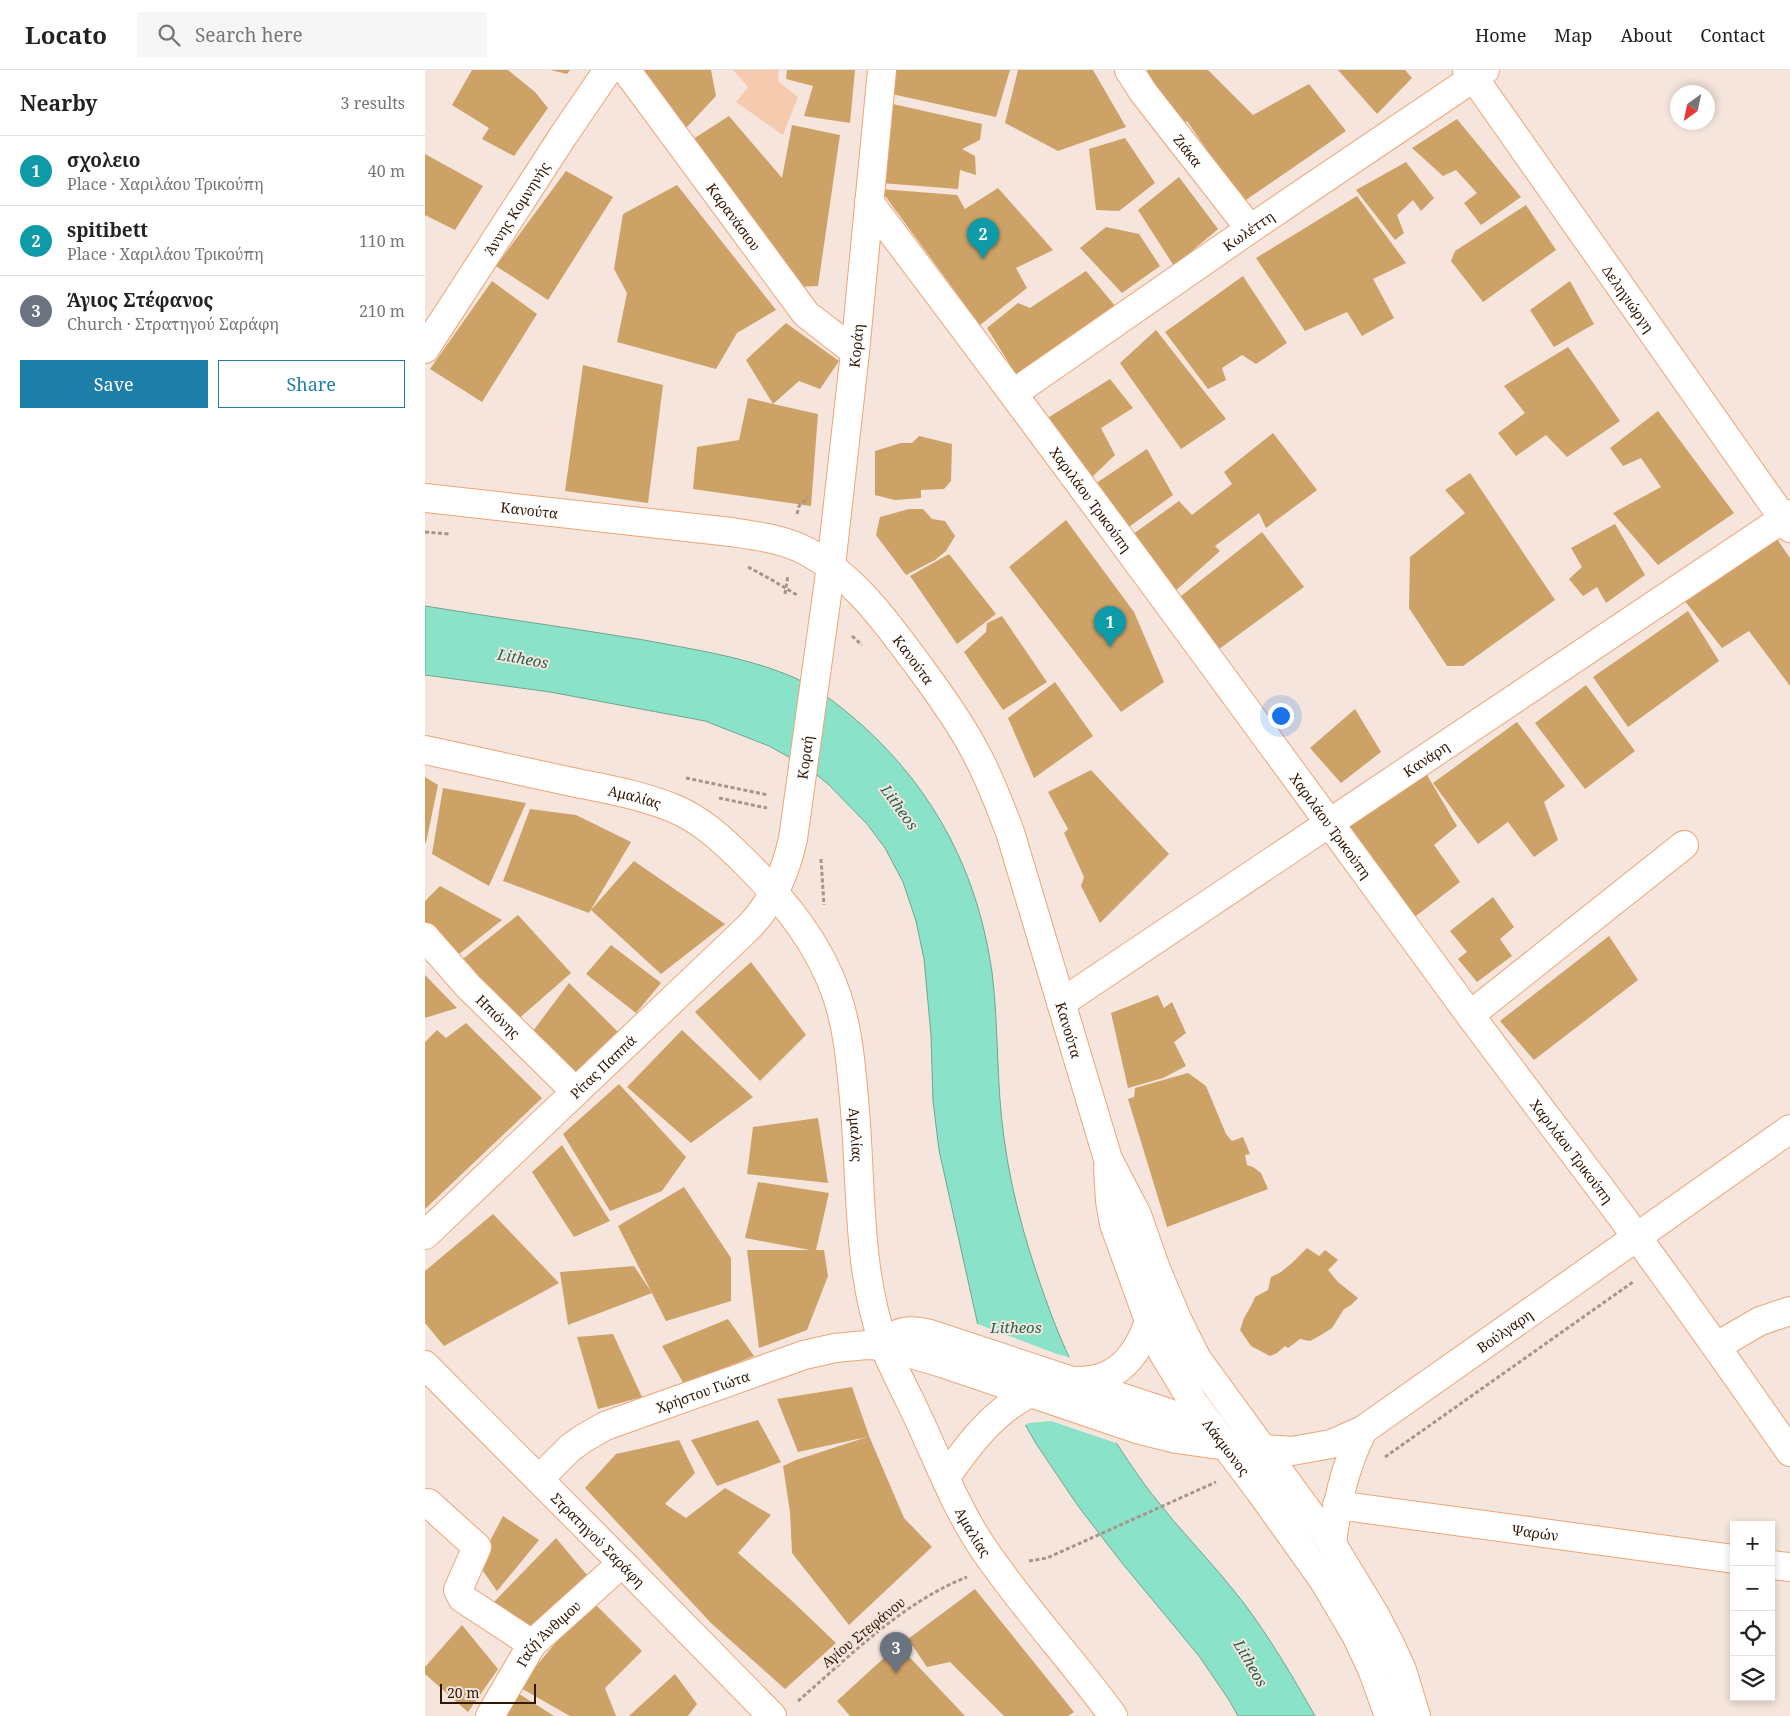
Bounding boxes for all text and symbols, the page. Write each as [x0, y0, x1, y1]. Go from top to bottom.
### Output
search box [137, 12, 487, 57]
text: Locato [25, 18, 107, 51]
icon: search [155, 21, 183, 49]
text: Search here [195, 22, 303, 48]
text: Home [1475, 23, 1526, 47]
text: Map [1554, 23, 1592, 47]
text: About [1620, 23, 1672, 47]
text: Contact [1700, 23, 1765, 47]
north arrow [1670, 85, 1715, 130]
text: Nearby [20, 89, 98, 117]
text: 3 results [341, 92, 405, 114]
street label: Ζιάκα [1170, 130, 1207, 171]
text: σχολειο [67, 147, 140, 173]
street label: Άννης Κομνηνής [479, 157, 554, 258]
text: 1 [31, 160, 41, 182]
text: 40 m [368, 160, 405, 182]
text: Place · Χαριλάου Τρικούπη [67, 173, 264, 195]
street label: Καρανάσιου [703, 179, 765, 254]
street label: Κωλέττη [1219, 206, 1278, 255]
text: spitibett [67, 217, 148, 243]
pin: 2 [967, 218, 999, 259]
text: 2 [31, 230, 41, 252]
text: 110 m [359, 230, 405, 252]
text: Place · Χαριλάου Τρικούπη [67, 243, 264, 265]
street label: Δεληγιώργη [1599, 261, 1659, 336]
text: Άγιος Στέφανος [67, 287, 213, 313]
text: 3 [31, 300, 41, 322]
text: 210 m [359, 300, 405, 322]
text: Church · Στρατηγού Σαράφη [67, 313, 279, 335]
street label: Κοράη [844, 323, 867, 369]
button: Save [20, 360, 208, 408]
button: Share [218, 360, 405, 408]
street label: Χαριλάου Τρικούπη [1046, 443, 1136, 556]
street label: Κανούτα [500, 497, 559, 522]
pin: 1 [1094, 606, 1126, 647]
street label: Κανούτα [889, 631, 939, 688]
water label: Litheos [495, 644, 550, 672]
your location [1268, 703, 1294, 729]
street label: Κοραή [792, 734, 817, 780]
street label: Κανάρη [1399, 736, 1452, 781]
street label: Χαριλάου Τρικούπη [1286, 769, 1376, 882]
street label: Αμαλίας [607, 780, 664, 813]
water label: Litheos [876, 780, 923, 834]
street label: Ηπιόνης [472, 990, 525, 1042]
street label: Κανούτα [1052, 1000, 1087, 1060]
street label: Ρίτας Παππά [565, 1030, 640, 1102]
street label: Χαριλάου Τρικούπη [1526, 1095, 1618, 1207]
street label: Αμαλίας [845, 1107, 868, 1163]
street label: Βούλγαρη [1473, 1304, 1536, 1357]
water label: Litheos [989, 1317, 1042, 1337]
street label: Χρήστου Γιώτα [653, 1366, 752, 1417]
street label: Λάκμωνος [1199, 1414, 1254, 1480]
street label: Στρατηγού Σαράφη [547, 1488, 650, 1591]
street label: Αμαλίας [951, 1504, 996, 1560]
street label: Ψαρών [1511, 1519, 1560, 1545]
map controls [1730, 1521, 1775, 1701]
button: + [1730, 1521, 1775, 1566]
button: − [1730, 1566, 1775, 1611]
street label: Αγίου Στεφάνου [817, 1592, 909, 1672]
street label: Γαζή Άνθιμου [511, 1596, 584, 1670]
button: locate [1730, 1611, 1775, 1656]
pin: 3 [880, 1632, 912, 1673]
water label: Litheos [1229, 1635, 1273, 1690]
button: layers [1730, 1656, 1775, 1701]
scale bar [440, 1681, 536, 1704]
text: 20 m [447, 1683, 480, 1702]

